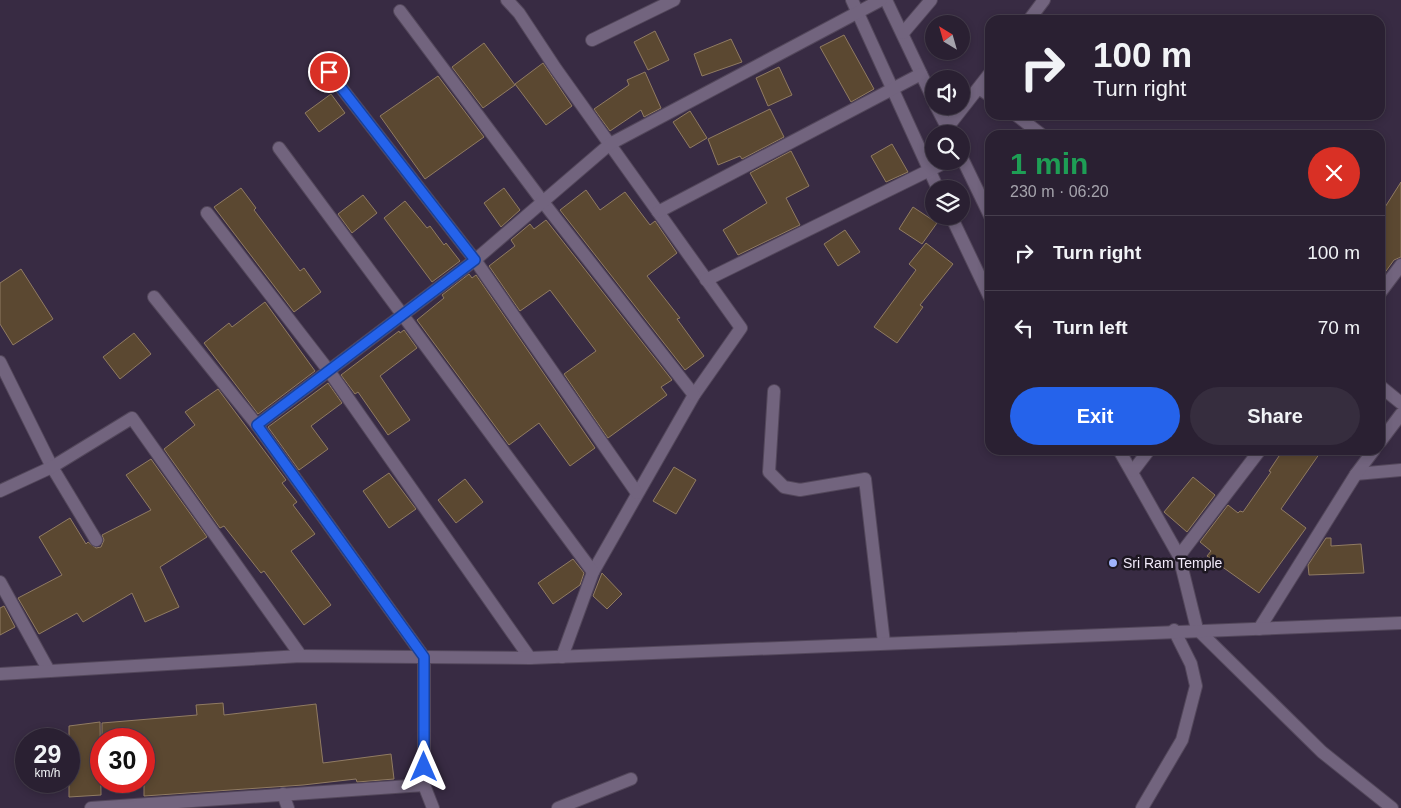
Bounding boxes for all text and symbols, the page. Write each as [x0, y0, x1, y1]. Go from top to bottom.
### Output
north arrow [925, 15, 970, 60]
map controls [925, 15, 970, 225]
icon: right [1010, 35, 1075, 100]
text: 100 m [1093, 35, 1192, 74]
pin [308, 51, 350, 93]
icon: arrive [315, 58, 343, 86]
button: sound [925, 70, 970, 115]
text: Turn right [1093, 76, 1186, 101]
button: search [925, 125, 970, 170]
text: 1 min [1010, 147, 1088, 180]
button: close [1308, 147, 1360, 199]
button: layers [925, 180, 970, 225]
text: 230 m · 06:20 [1010, 183, 1109, 200]
icon: right [1010, 239, 1038, 267]
text: Turn right [1053, 242, 1141, 263]
text: 100 m [1307, 242, 1360, 263]
icon: left [1010, 314, 1038, 342]
text: Turn left [1053, 317, 1128, 338]
text: 70 m [1318, 317, 1360, 338]
button: Exit [1010, 387, 1180, 445]
button: Share [1190, 387, 1360, 445]
place label: Sri Ram Temple [1123, 555, 1223, 571]
marker: Sri Ram Temple [1107, 557, 1119, 569]
speed limit sign: 30 [90, 728, 155, 793]
text: 29 [34, 740, 61, 768]
position arrow [397, 740, 449, 792]
text: km/h [34, 766, 61, 780]

